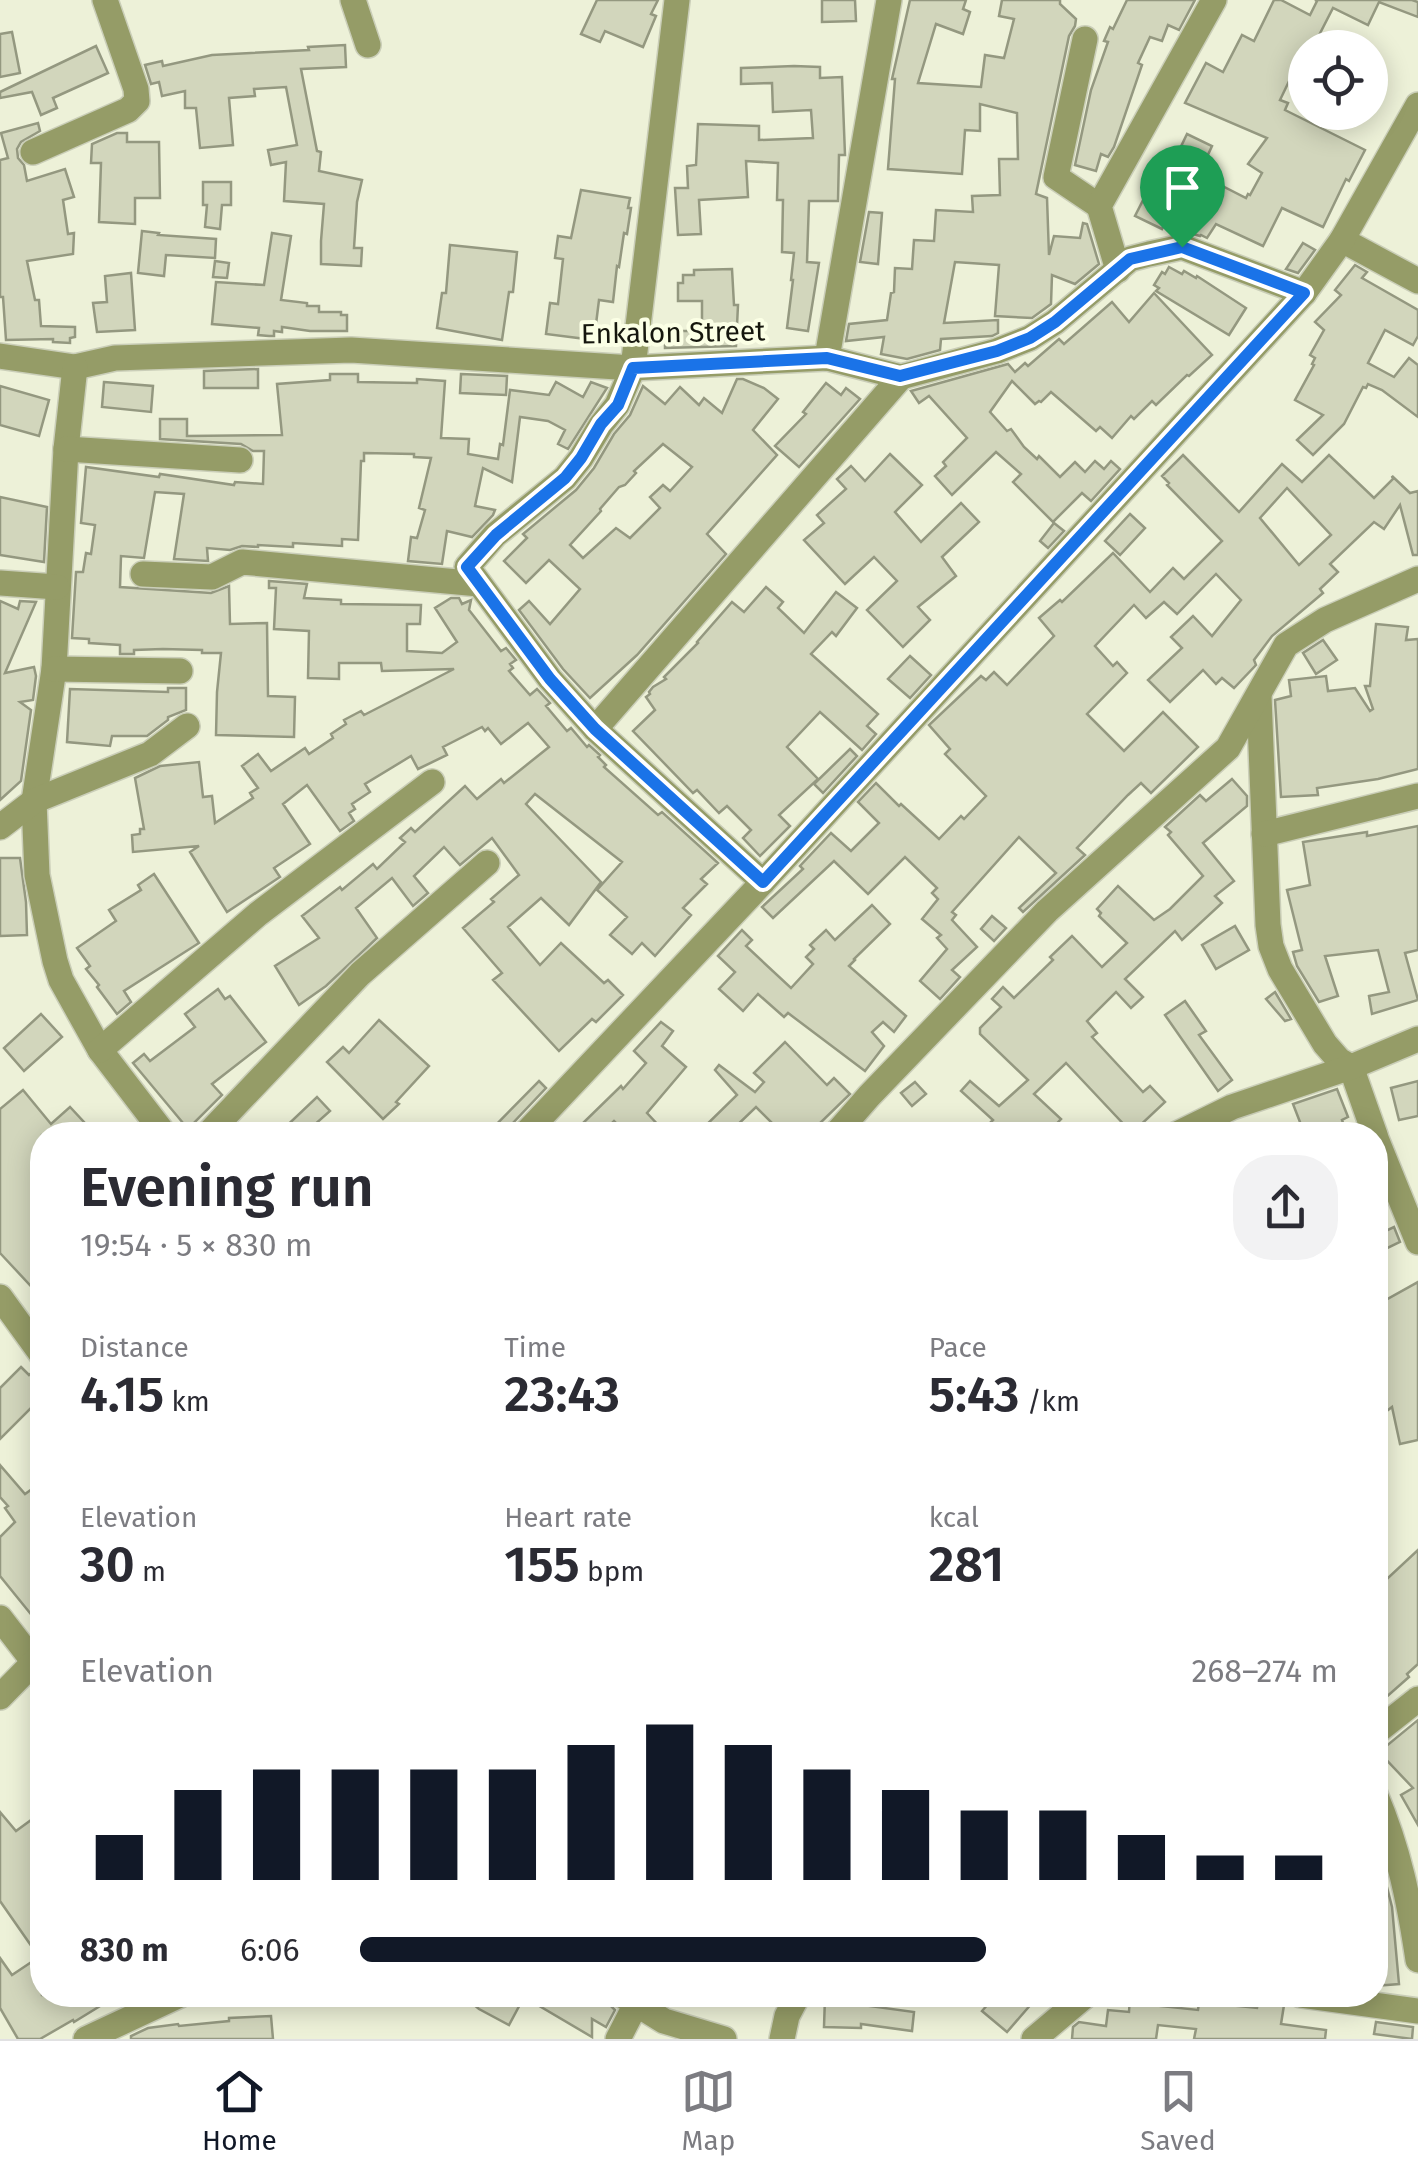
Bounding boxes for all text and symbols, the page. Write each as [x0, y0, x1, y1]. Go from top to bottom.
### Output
map controls [1288, 30, 1388, 130]
button: locate [1288, 30, 1388, 130]
pin [1140, 145, 1225, 248]
icon: arrive [1155, 160, 1210, 215]
street label: Enkalon Street [581, 314, 766, 351]
text: Evening run [80, 1155, 374, 1221]
button: share [1233, 1155, 1338, 1260]
text: 19:54 · 5 × 830 m [80, 1226, 313, 1264]
text: Distance [80, 1331, 189, 1364]
text: Time [504, 1331, 566, 1364]
text: Pace [929, 1331, 987, 1364]
text: 4.15 [80, 1364, 164, 1424]
text: 23:43 [504, 1364, 620, 1424]
text: 5:43 [929, 1364, 1020, 1424]
text: km [164, 1385, 210, 1418]
text: /km [1020, 1385, 1080, 1418]
text: Elevation [80, 1501, 197, 1534]
text: Heart rate [504, 1501, 632, 1534]
text: kcal [929, 1501, 979, 1534]
text: 30 [80, 1534, 135, 1594]
text: 155 [504, 1534, 580, 1594]
text: 281 [929, 1534, 1004, 1594]
text: m [135, 1555, 166, 1588]
text: bpm [580, 1555, 644, 1588]
text: Elevation [80, 1652, 214, 1690]
text: 268–274 m [1191, 1652, 1338, 1690]
text: 830 m [80, 1931, 169, 1969]
text: 6:06 [240, 1931, 300, 1969]
tab: Home [202, 2064, 277, 2157]
tab: Map [681, 2064, 736, 2157]
tab: Saved [1140, 2064, 1216, 2157]

